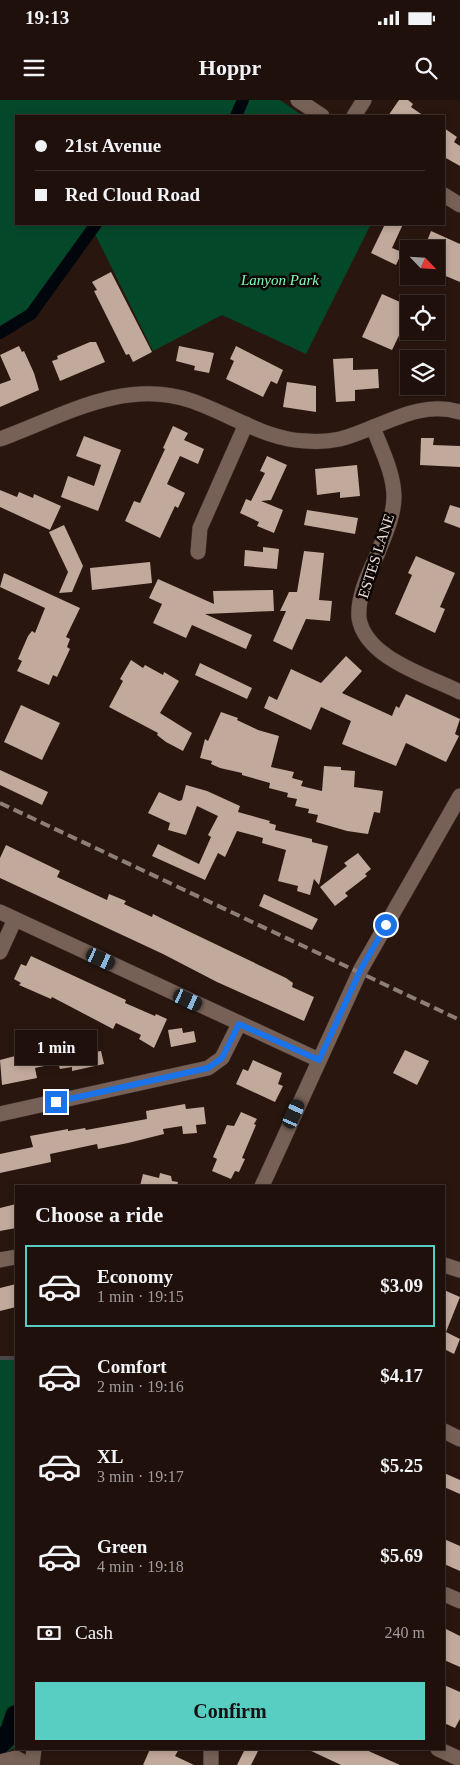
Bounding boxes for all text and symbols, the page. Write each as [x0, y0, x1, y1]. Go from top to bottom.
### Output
text: 19:13 [25, 7, 69, 28]
icon: menu [20, 54, 48, 82]
icon: search [412, 54, 440, 82]
text: Hoppr [199, 55, 261, 80]
text: 21st Avenue [65, 135, 161, 156]
text: Red Cloud Road [65, 184, 200, 205]
north arrow [400, 240, 445, 285]
map controls [400, 240, 445, 395]
park label: Lanyon Park [240, 272, 319, 288]
button: locate [400, 295, 445, 340]
button: layers [400, 350, 445, 395]
street label: ESTES LANE [355, 512, 397, 600]
route start [375, 914, 397, 936]
car [84, 946, 117, 972]
car [171, 987, 204, 1013]
callout: 1 min [15, 1030, 97, 1064]
text: 1 min [37, 1039, 75, 1056]
route end [45, 1091, 67, 1113]
car [281, 1097, 306, 1131]
text: Choose a ride [35, 1202, 163, 1227]
icon: car [37, 1264, 82, 1309]
text: Economy [97, 1266, 173, 1287]
text: $3.09 [380, 1275, 423, 1296]
text: 1 min · 19:15 [97, 1288, 184, 1305]
icon: car [37, 1354, 82, 1399]
text: Comfort [97, 1356, 167, 1377]
text: $4.17 [380, 1365, 423, 1386]
text: 2 min · 19:16 [97, 1378, 184, 1395]
icon: car [37, 1444, 82, 1489]
text: XL [97, 1446, 123, 1467]
text: $5.25 [380, 1455, 423, 1476]
text: 3 min · 19:17 [97, 1468, 184, 1485]
icon: car [37, 1534, 82, 1579]
text: Green [97, 1536, 147, 1557]
text: $5.69 [380, 1545, 423, 1566]
text: 4 min · 19:18 [97, 1558, 184, 1575]
icon: cash [35, 1619, 63, 1647]
text: Cash [75, 1622, 113, 1643]
text: 240 m [385, 1624, 425, 1641]
button: Confirm [35, 1682, 425, 1740]

